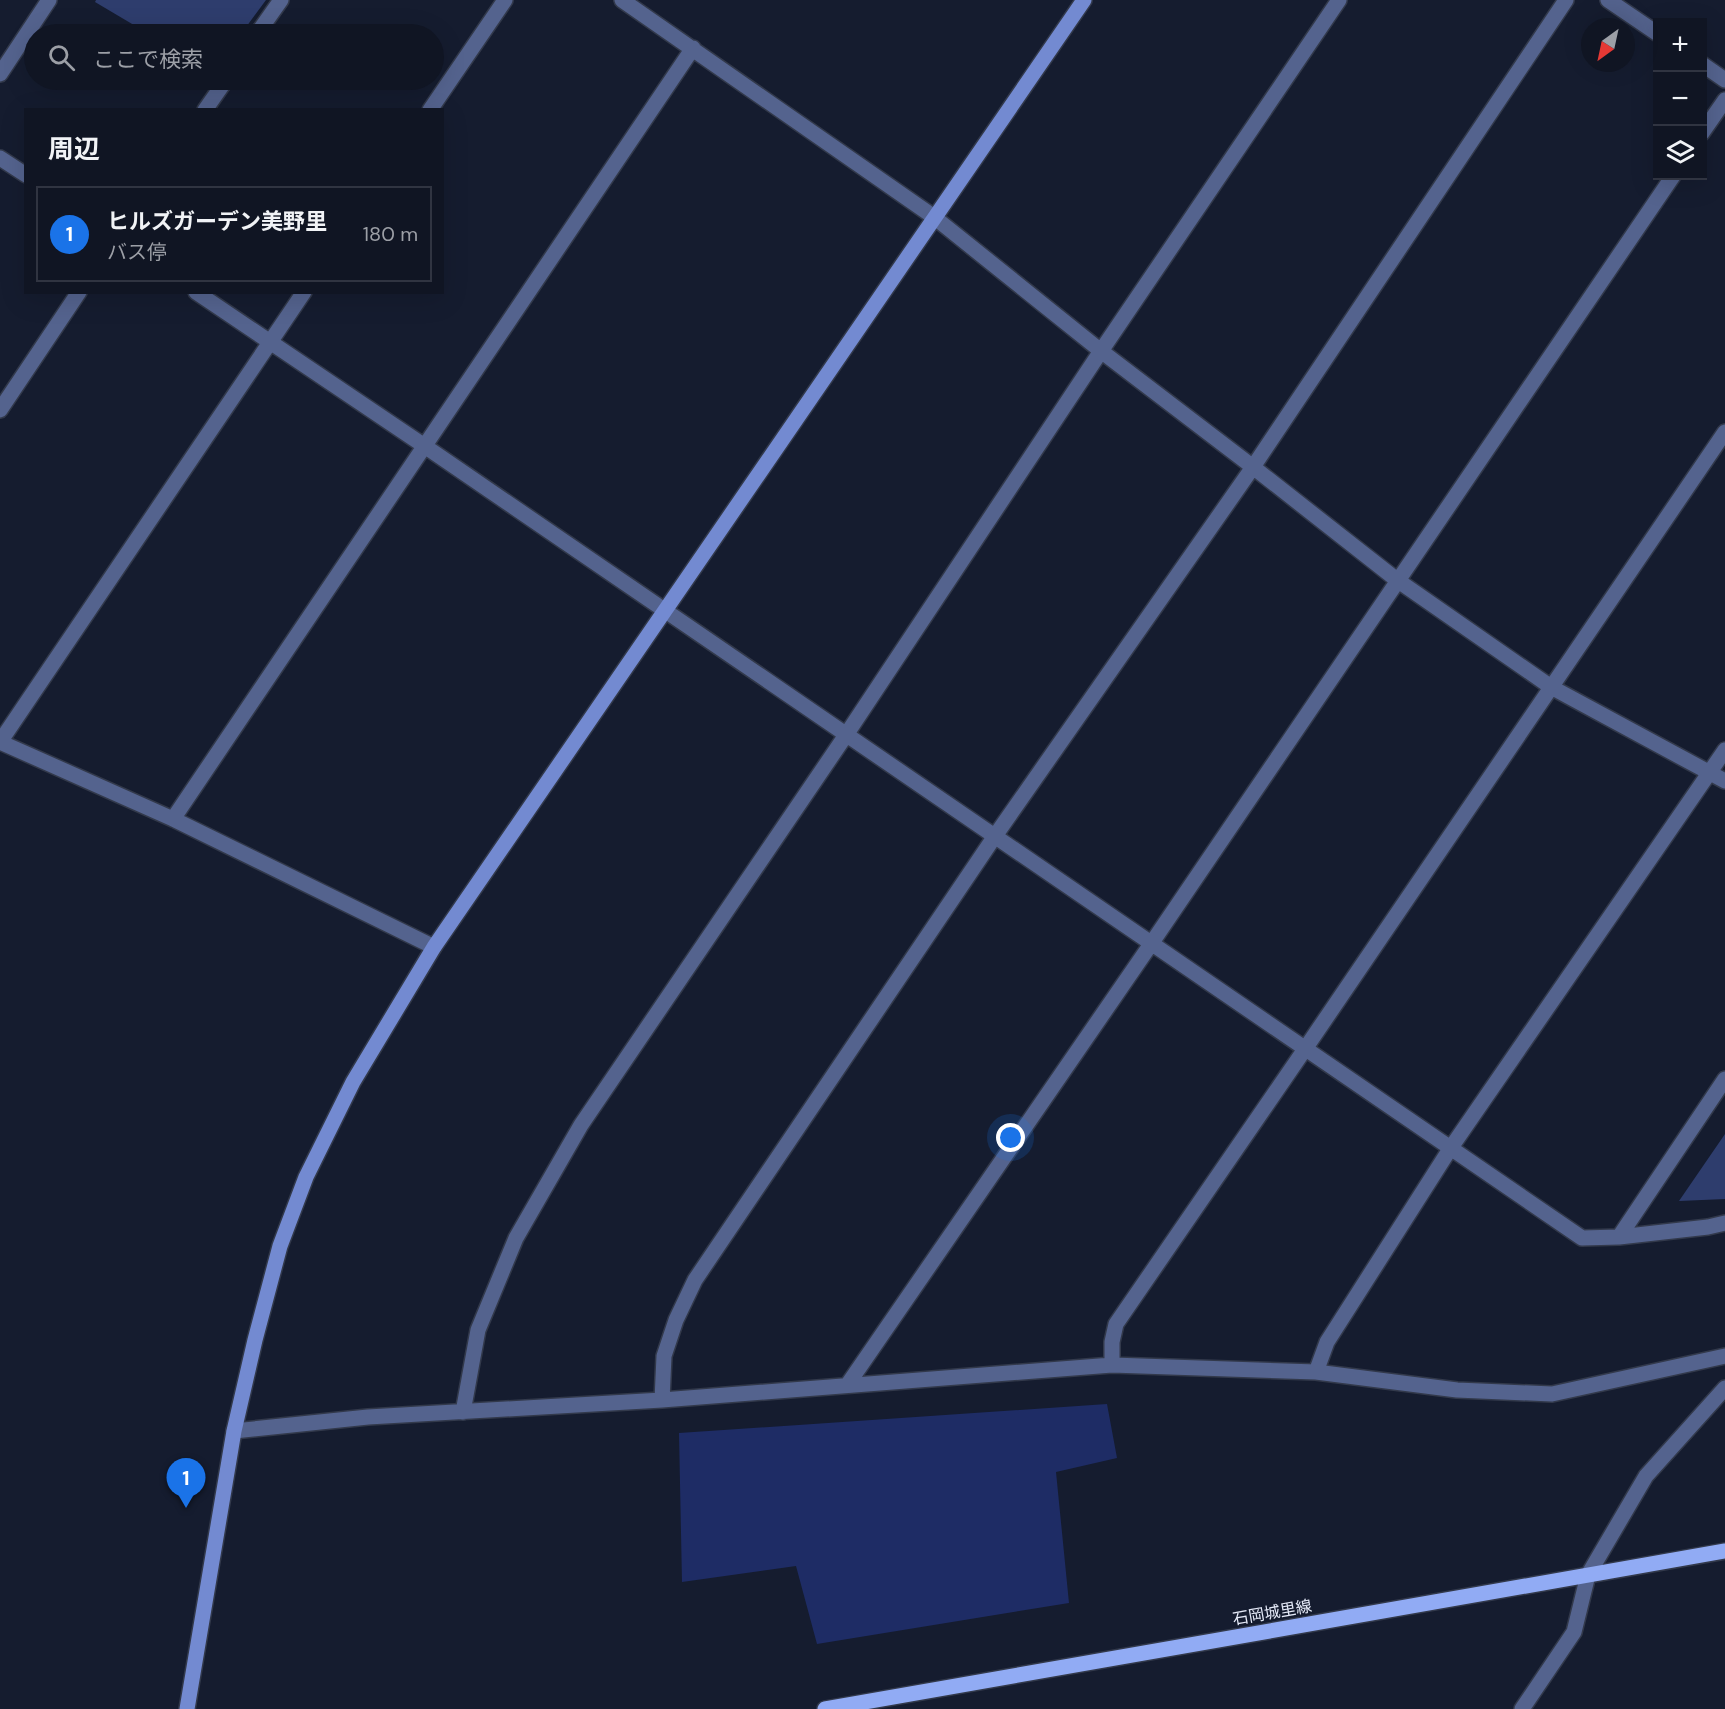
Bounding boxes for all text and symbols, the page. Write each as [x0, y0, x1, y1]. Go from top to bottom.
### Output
north arrow [1581, 18, 1635, 72]
map controls [1653, 18, 1707, 180]
button: + [1653, 18, 1707, 72]
search box [24, 24, 444, 90]
icon: search [45, 41, 78, 74]
text: ここで検索 [93, 45, 203, 74]
button: − [1653, 72, 1707, 126]
button: layers [1653, 126, 1707, 180]
text: 周辺 [48, 132, 100, 166]
text: ヒルズガーデン美野里 [107, 207, 327, 236]
text: 1 [66, 221, 73, 247]
text: 180 m [363, 221, 418, 247]
text: バス停 [107, 239, 167, 265]
your location [996, 1123, 1025, 1152]
pin: 1 [166, 1458, 206, 1508]
street label: 石岡城里線 [1231, 1595, 1313, 1630]

